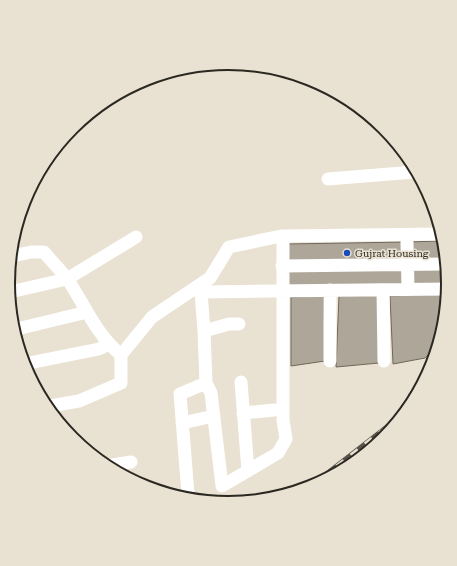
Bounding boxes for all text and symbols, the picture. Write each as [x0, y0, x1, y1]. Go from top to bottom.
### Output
marker: Gujrat Housing [342, 248, 352, 258]
place label: Gujrat Housing [355, 248, 429, 259]

